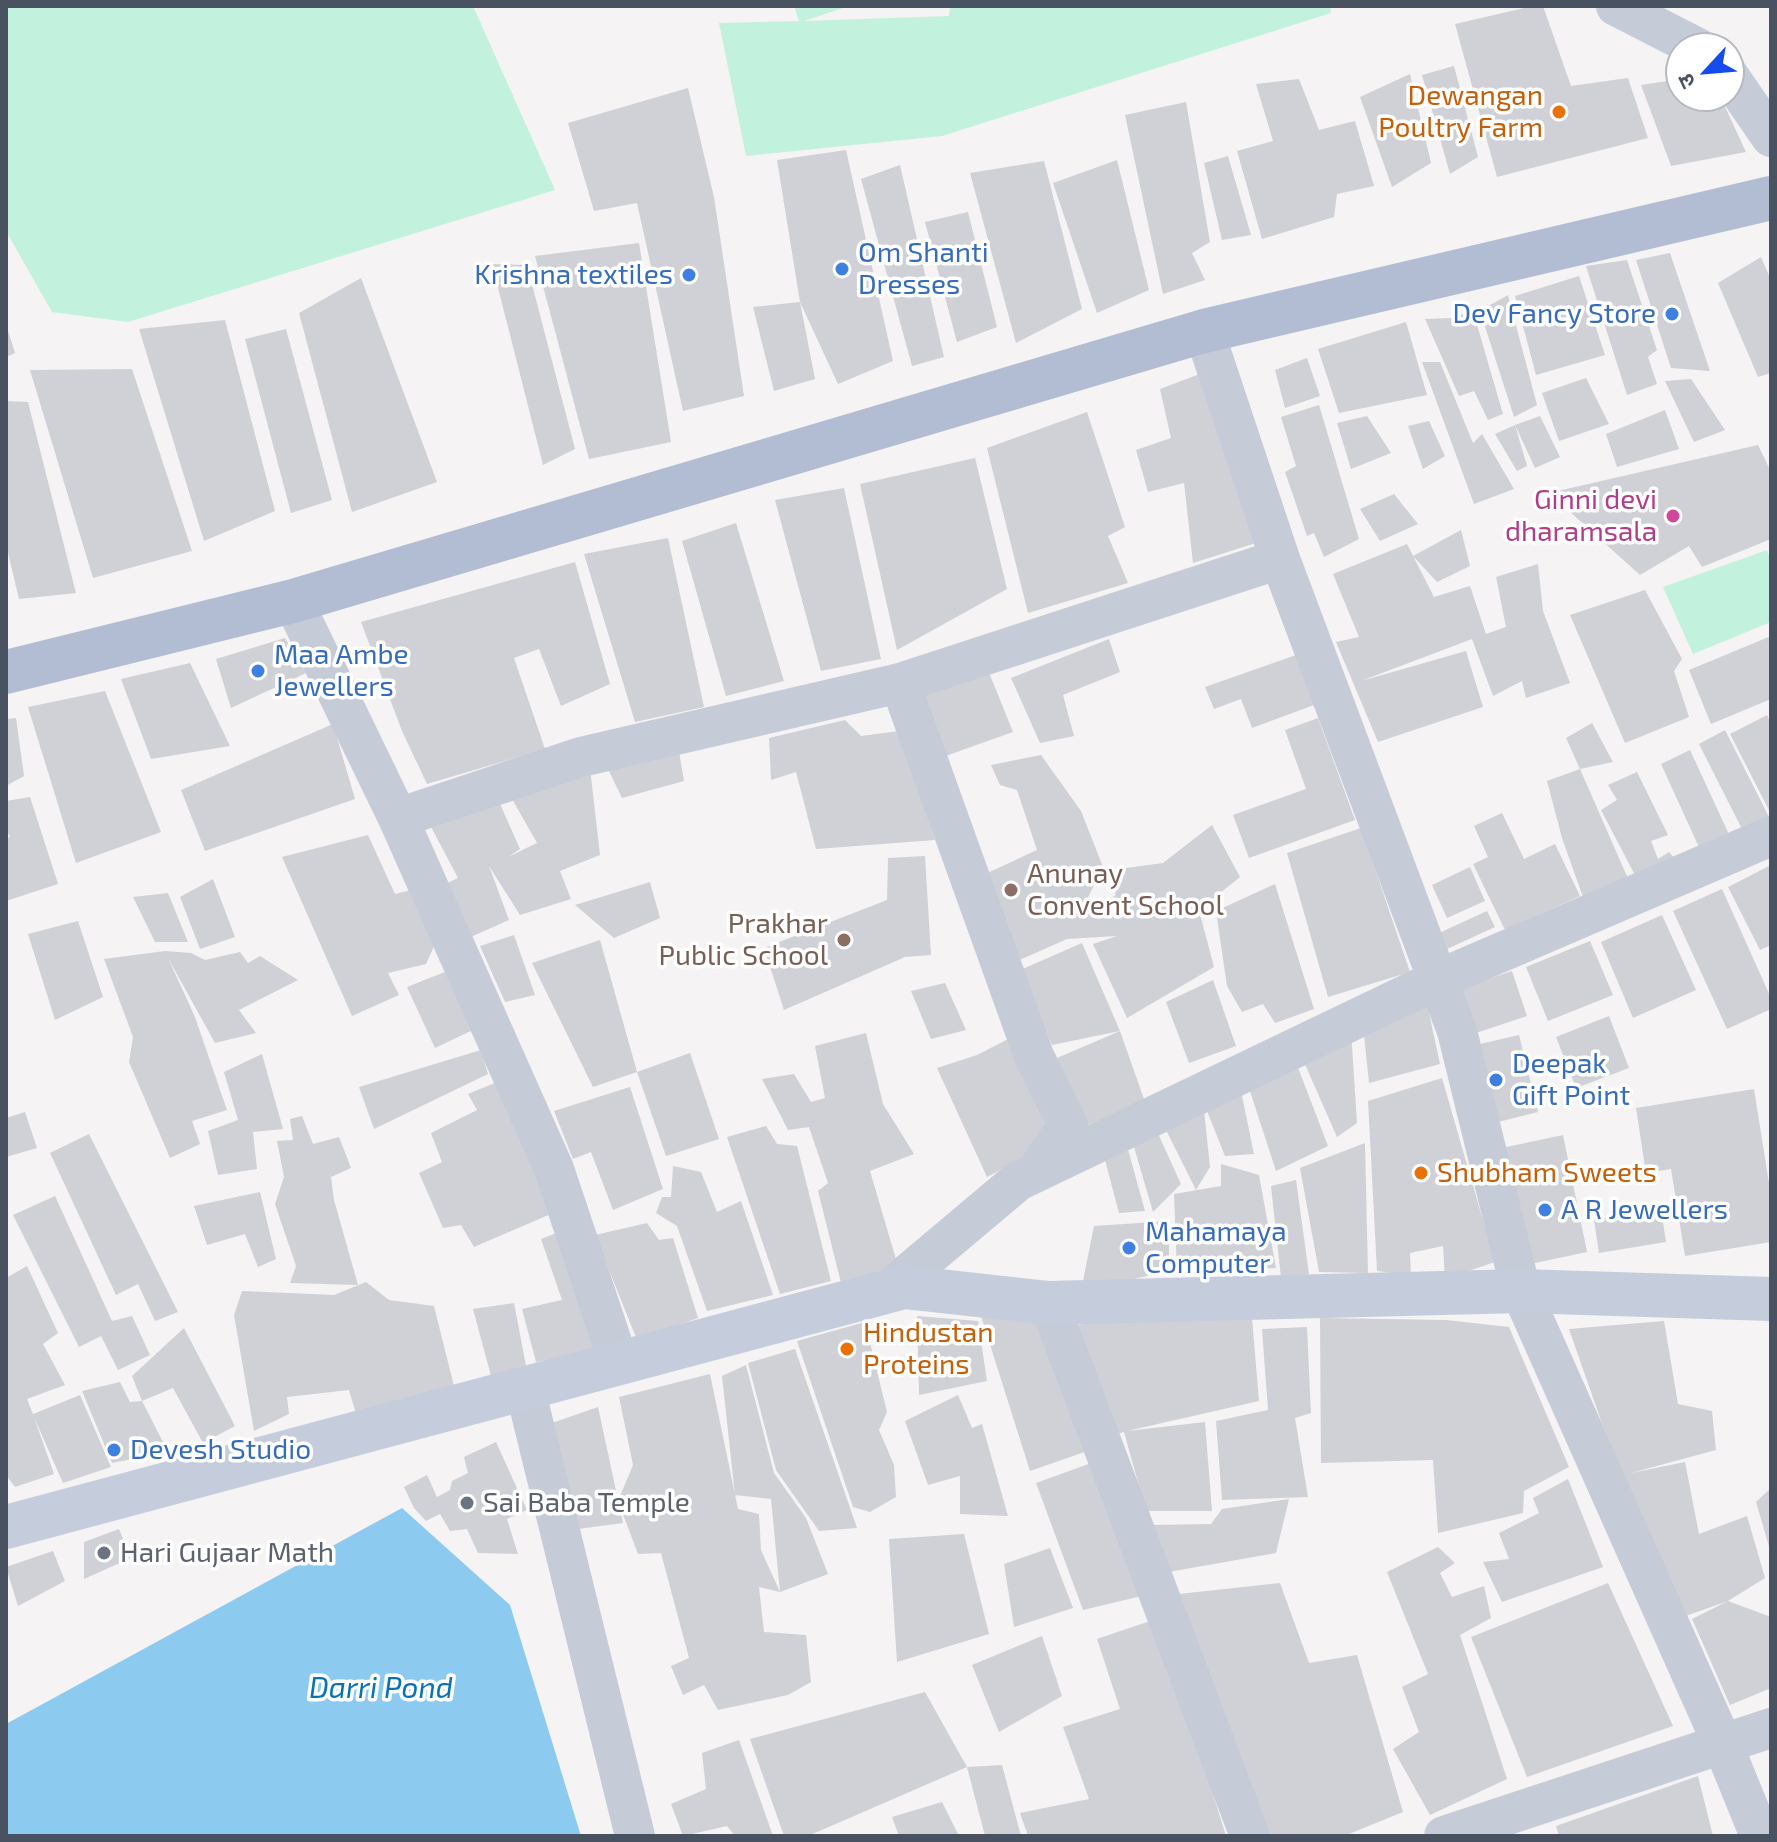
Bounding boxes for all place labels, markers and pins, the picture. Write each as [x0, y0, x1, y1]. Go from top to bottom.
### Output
place label: Dewangan Poultry Farm [1378, 79, 1543, 145]
marker: Dewangan Poultry Farm [1550, 103, 1568, 121]
place label: Om Shanti Dresses [858, 236, 989, 302]
place label: Krishna textiles [474, 258, 673, 292]
marker: Om Shanti Dresses [833, 260, 851, 278]
marker: Krishna textiles [680, 266, 698, 284]
place label: Dev Fancy Store [1453, 297, 1656, 331]
marker: Dev Fancy Store [1663, 305, 1681, 323]
place label: Ginni devi dharamsala [1505, 483, 1657, 549]
marker: Ginni devi dharamsala [1664, 507, 1682, 525]
place label: Maa Ambe Jewellers [274, 638, 408, 704]
marker: Maa Ambe Jewellers [249, 662, 267, 680]
place label: Anunay Convent School [1027, 857, 1224, 923]
marker: Anunay Convent School [1002, 881, 1020, 899]
place label: Prakhar Public School [659, 907, 828, 973]
marker: Prakhar Public School [835, 931, 853, 949]
place label: Deepak Gift Point [1512, 1047, 1630, 1113]
marker: Deepak Gift Point [1487, 1071, 1505, 1089]
place label: Shubham Sweets [1437, 1156, 1657, 1190]
marker: Shubham Sweets [1412, 1164, 1430, 1182]
place label: A R Jewellers [1561, 1193, 1728, 1227]
marker: A R Jewellers [1536, 1201, 1554, 1219]
place label: Mahamaya Computer [1145, 1215, 1287, 1281]
marker: Mahamaya Computer [1120, 1239, 1138, 1257]
place label: Hindustan Proteins [863, 1316, 993, 1382]
marker: Hindustan Proteins [838, 1340, 856, 1358]
place label: Devesh Studio [130, 1433, 311, 1467]
marker: Devesh Studio [105, 1441, 123, 1459]
place label: Sai Baba Temple [483, 1486, 690, 1520]
marker: Sai Baba Temple [458, 1494, 476, 1512]
place label: Hari Gujaar Math [120, 1536, 334, 1570]
marker: Hari Gujaar Math [95, 1544, 113, 1562]

